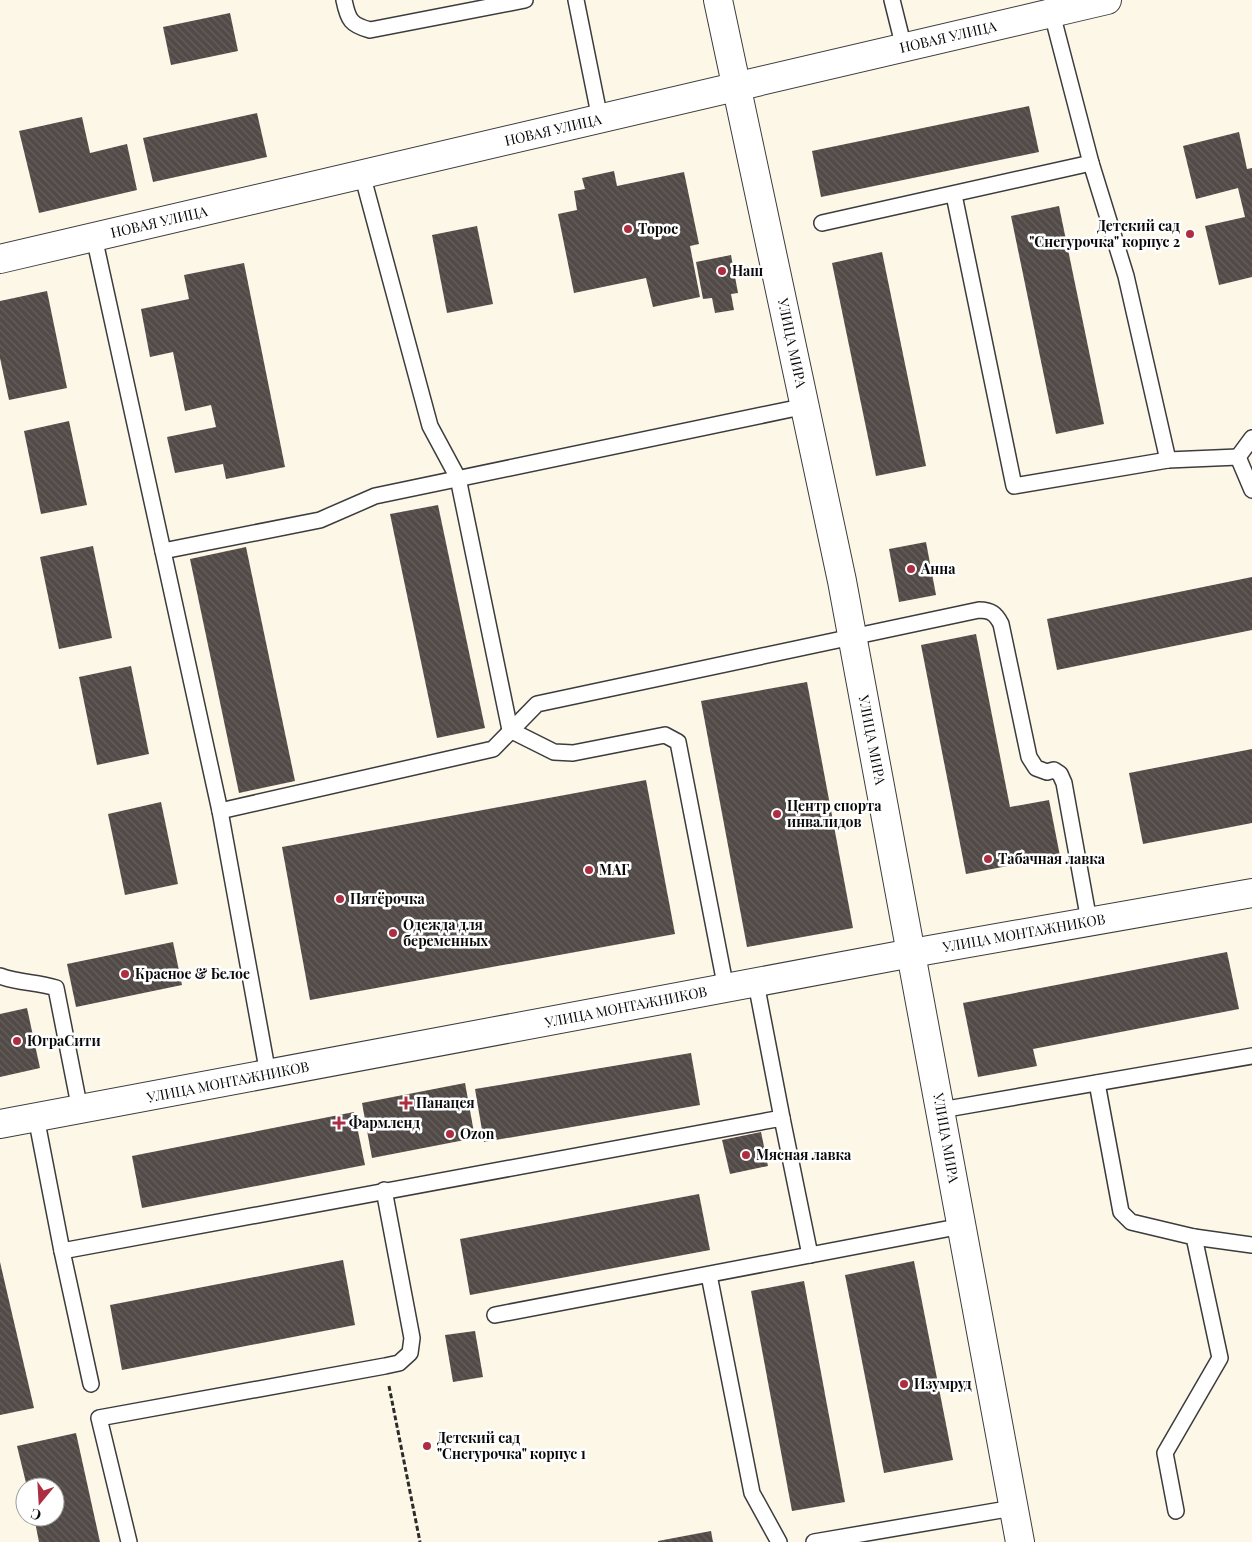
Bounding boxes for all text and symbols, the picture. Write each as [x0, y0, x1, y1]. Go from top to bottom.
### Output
street label: НОВАЯ УЛИЦА [898, 16, 998, 57]
street label: НОВАЯ УЛИЦА [503, 109, 603, 150]
street label: НОВАЯ УЛИЦА [109, 201, 209, 242]
place label: Детский сад "Снегурочка" корпус 2 [1029, 216, 1180, 251]
place label: Торос [638, 219, 678, 238]
marker: Торос [622, 223, 634, 235]
marker: Детский сад "Снегурочка" корпус 2 [1184, 228, 1196, 240]
place label: Наш [732, 261, 763, 280]
marker: Наш [716, 265, 728, 277]
street label: УЛИЦА МИРА [774, 295, 811, 390]
place label: Анна [920, 559, 956, 578]
marker: Анна [905, 563, 917, 575]
street label: УЛИЦА МИРА [854, 692, 891, 787]
place label: Центр спорта инвалидов [787, 796, 882, 831]
marker: Центр спорта инвалидов [771, 808, 783, 820]
place label: Табачная лавка [998, 849, 1106, 868]
marker: Табачная лавка [982, 853, 994, 865]
place label: МАГ [599, 860, 629, 879]
marker: МАГ [583, 864, 595, 876]
place label: Пятёрочка [350, 889, 426, 908]
marker: Пятёрочка [334, 893, 346, 905]
street label: УЛИЦА МОНТАЖНИКОВ [940, 909, 1107, 956]
place label: Одежда для беременных [403, 915, 489, 950]
marker: Одежда для беременных [387, 927, 399, 939]
place label: Красное & Белое [135, 964, 250, 983]
marker: Красное & Белое [119, 968, 131, 980]
street label: УЛИЦА МОНТАЖНИКОВ [542, 981, 709, 1032]
place label: ЮграСити [27, 1031, 101, 1050]
marker: ЮграСити [11, 1035, 23, 1047]
street label: УЛИЦА МОНТАЖНИКОВ [144, 1056, 311, 1107]
street label: УЛИЦА МИРА [929, 1090, 964, 1185]
place label: Панацея [416, 1093, 475, 1112]
marker: Панацея [400, 1097, 412, 1109]
place label: Фармленд [349, 1113, 420, 1132]
marker: Фармленд [333, 1117, 345, 1129]
place label: Ozon [460, 1124, 495, 1143]
marker: Ozon [444, 1128, 456, 1140]
place label: Мясная лавка [756, 1145, 852, 1164]
marker: Мясная лавка [740, 1149, 752, 1161]
place label: Изумруд [914, 1374, 972, 1393]
marker: Изумруд [898, 1378, 910, 1390]
place label: Детский сад "Снегурочка" корпус 1 [437, 1428, 586, 1463]
marker: Детский сад "Снегурочка" корпус 1 [421, 1440, 433, 1452]
north arrow [15, 1477, 65, 1527]
text: С [28, 1504, 43, 1525]

